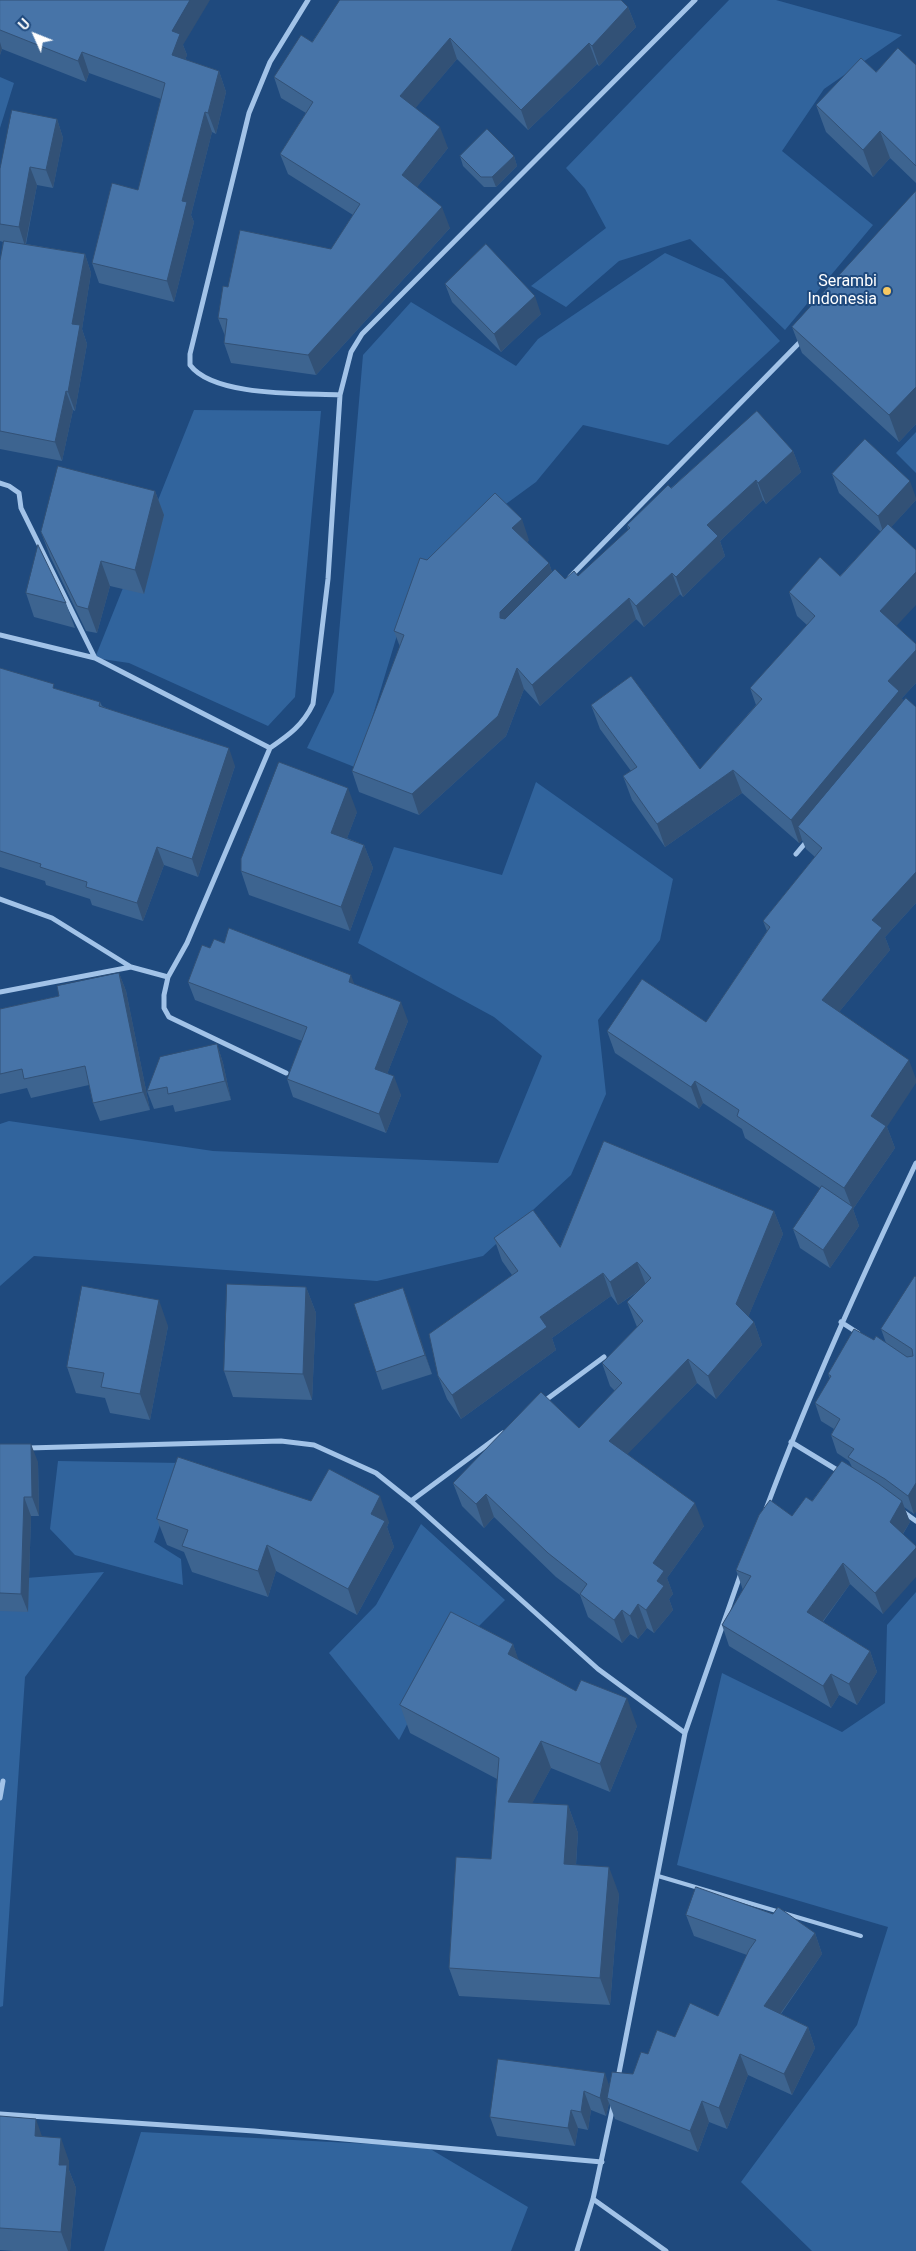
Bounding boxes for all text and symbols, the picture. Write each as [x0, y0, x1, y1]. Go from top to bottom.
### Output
north arrow [10, 10, 60, 60]
text: U [15, 16, 33, 33]
place label: Serambi Indonesia [807, 272, 877, 310]
marker: Serambi Indonesia [881, 285, 893, 297]

